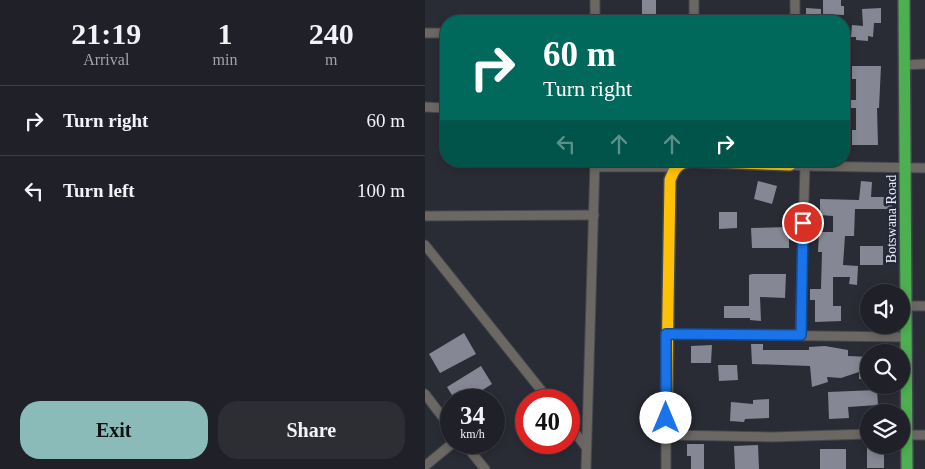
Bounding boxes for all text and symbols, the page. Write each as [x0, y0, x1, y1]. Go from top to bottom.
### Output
text: 21:19 [71, 17, 141, 50]
text: 1 [217, 17, 232, 50]
text: 240 [309, 17, 354, 50]
icon: right [460, 35, 525, 100]
text: 60 m [543, 35, 616, 74]
text: Arrival [83, 51, 129, 68]
text: min [213, 51, 237, 68]
text: m [325, 51, 337, 68]
text: Turn right [543, 76, 632, 101]
icon: right [20, 107, 48, 135]
text: Turn right [63, 110, 148, 131]
text: 60 m [366, 110, 405, 131]
icon: left [552, 130, 580, 158]
icon: ahead [605, 130, 633, 158]
icon: ahead [658, 130, 686, 158]
icon: right [711, 130, 739, 158]
street label: Botswana Road [884, 175, 899, 263]
icon: left [20, 177, 48, 205]
text: Turn left [63, 180, 135, 201]
text: 100 m [357, 180, 405, 201]
pin [782, 202, 824, 244]
icon: arrive [789, 209, 817, 237]
map controls [860, 284, 910, 454]
button: sound [860, 284, 910, 334]
button: search [860, 344, 910, 394]
speed limit sign: 40 [515, 389, 580, 454]
position arrow [639, 391, 691, 443]
button: Exit [20, 401, 208, 459]
button: Share [218, 401, 405, 459]
text: 34 [460, 402, 485, 429]
button: layers [860, 404, 910, 454]
text: km/h [460, 427, 485, 441]

